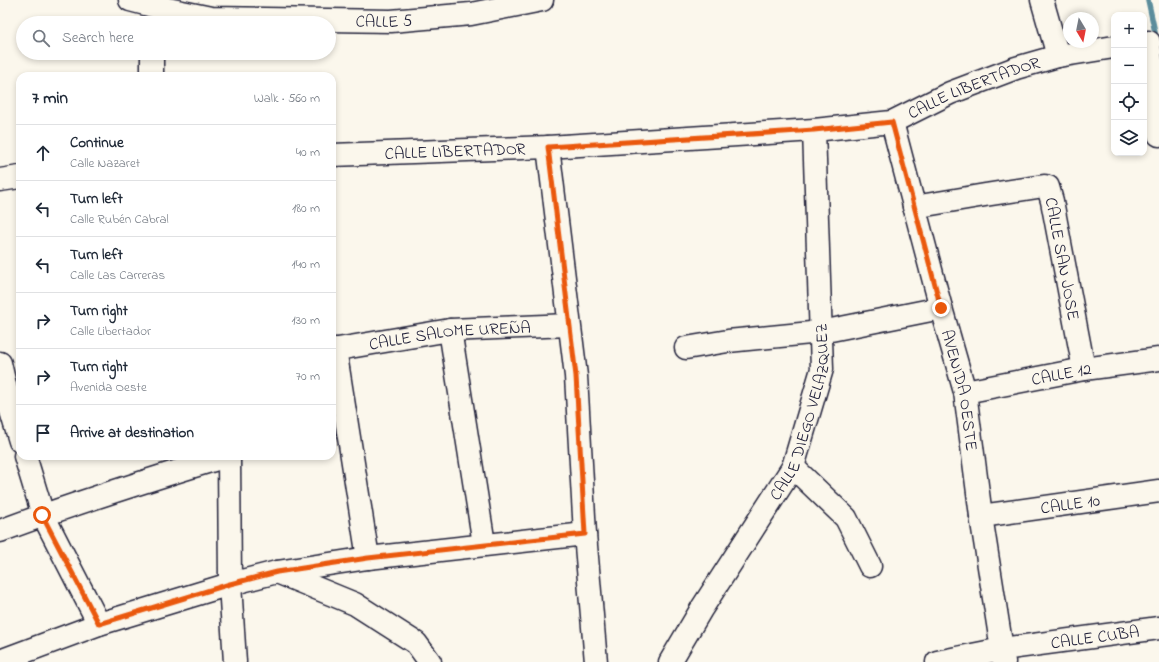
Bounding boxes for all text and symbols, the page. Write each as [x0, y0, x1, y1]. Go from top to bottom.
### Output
street label: CALLE 5 [355, 8, 414, 35]
north arrow [1063, 12, 1099, 48]
map controls [1111, 12, 1147, 156]
button: + [1111, 12, 1147, 48]
search box [16, 16, 336, 60]
icon: search [30, 27, 52, 49]
text: Search here [62, 27, 134, 49]
button: − [1111, 48, 1147, 84]
street label: CALLE LIBERTADOR [904, 51, 1043, 126]
button: locate [1111, 84, 1147, 120]
text: 7 min [32, 86, 68, 111]
text: Walk · 560 m [254, 89, 320, 108]
button: layers [1111, 120, 1147, 156]
text: Continue [70, 132, 124, 154]
street label: CALLE LIBERTADOR [384, 137, 526, 167]
icon: ahead [32, 142, 54, 164]
text: 40 m [296, 143, 320, 162]
text: Calle Nazaret [70, 154, 140, 173]
text: Turn left [70, 188, 123, 210]
street label: CALLE SAN JOSE [1038, 195, 1085, 323]
icon: left [32, 198, 54, 220]
text: 180 m [292, 199, 320, 218]
text: Calle Rubén Cabral [70, 210, 169, 229]
text: Turn left [70, 244, 123, 266]
icon: left [32, 254, 54, 276]
text: 140 m [292, 255, 320, 274]
text: Calle Las Carreras [70, 266, 165, 285]
route end [932, 299, 950, 317]
text: Turn right [70, 300, 128, 322]
icon: right [32, 310, 54, 332]
text: 130 m [292, 311, 320, 330]
street label: CALLE SALOME UREÑA [367, 316, 531, 358]
text: Calle Libertador [70, 322, 151, 341]
street label: CALLE DIEGO VELAZQUEZ [764, 323, 837, 506]
street label: AVENIDA OESTE [934, 327, 983, 453]
text: Turn right [70, 356, 128, 378]
street label: CALLE 12 [1029, 357, 1093, 393]
icon: right [32, 366, 54, 388]
text: 70 m [296, 367, 320, 386]
text: Avenida Oeste [70, 378, 147, 397]
icon: arrive [32, 422, 54, 444]
text: Arrive at destination [70, 422, 194, 444]
street label: CALLE 10 [1039, 488, 1102, 522]
route start [33, 506, 51, 524]
street label: CALLE CUBA [1049, 620, 1141, 656]

